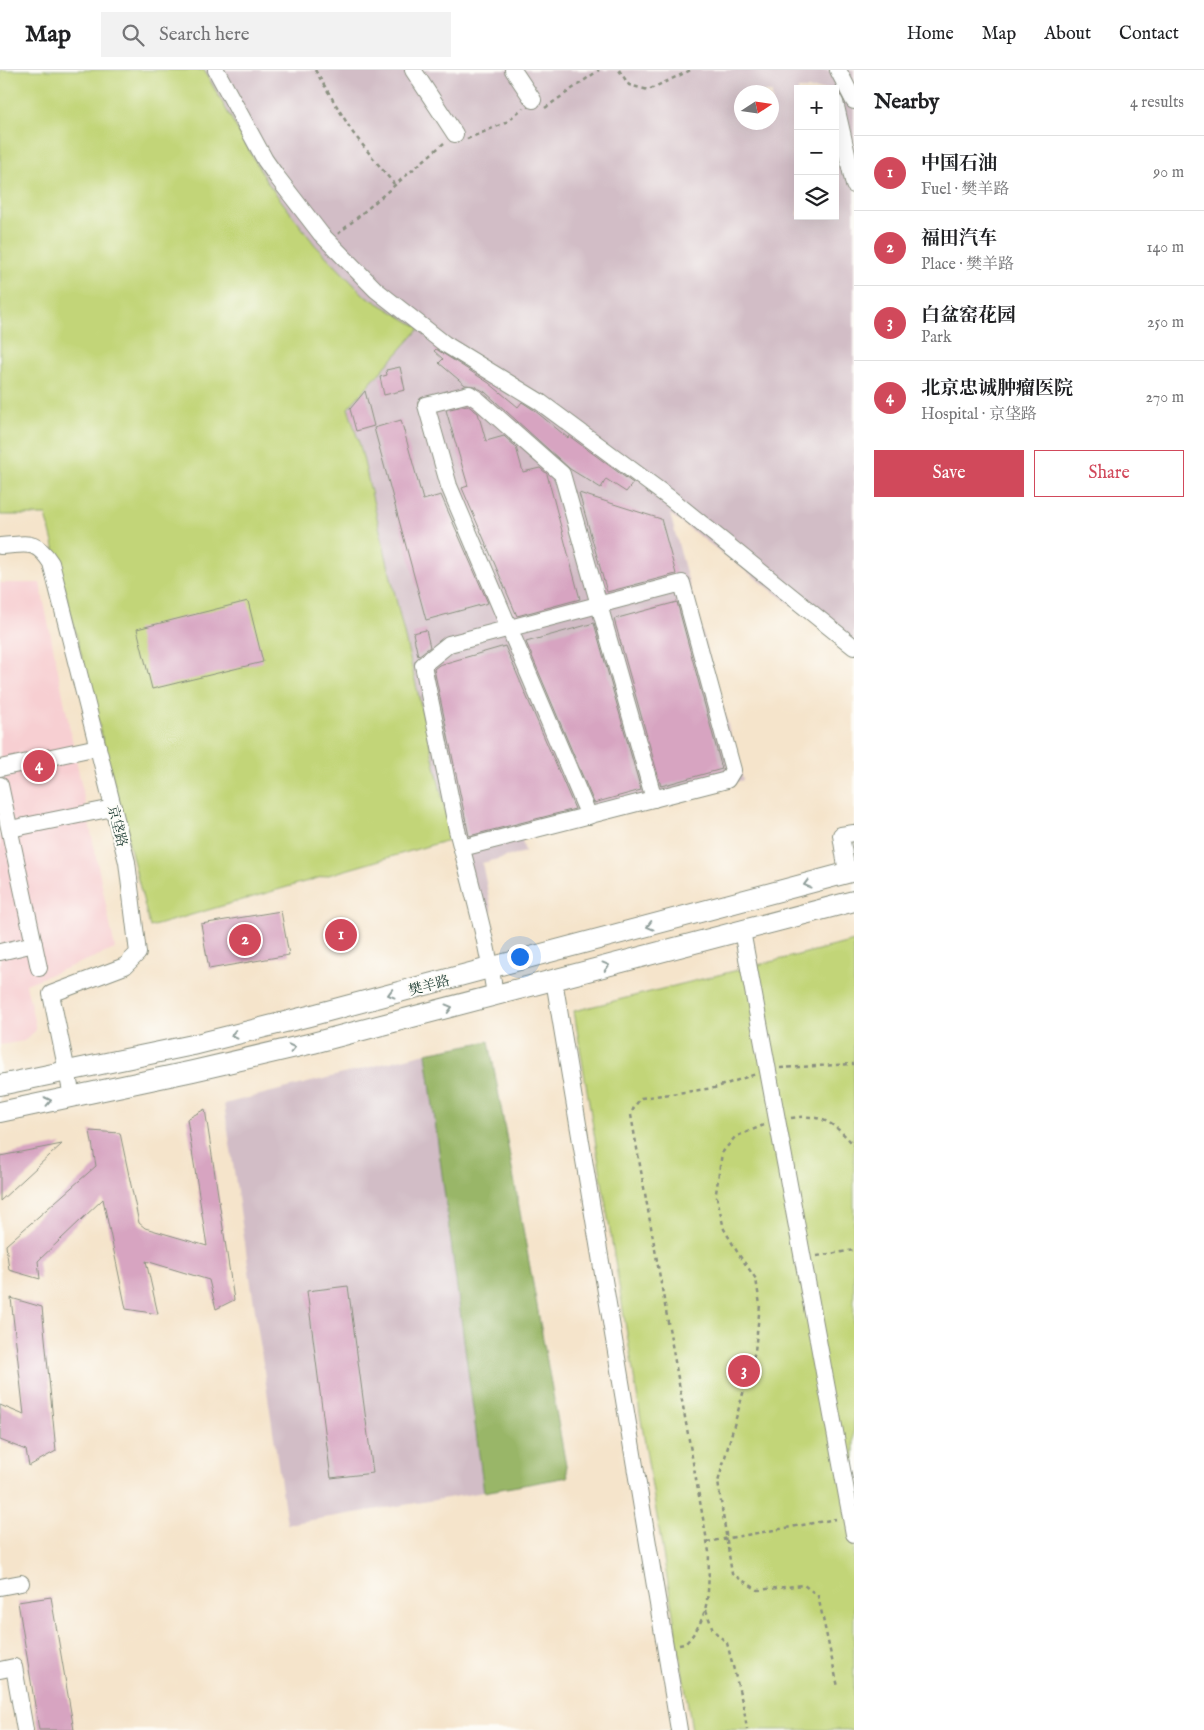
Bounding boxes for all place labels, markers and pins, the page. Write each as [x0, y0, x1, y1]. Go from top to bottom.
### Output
pin: 4 [23, 747, 55, 785]
pin: 1 [325, 916, 357, 954]
pin: 2 [229, 921, 261, 959]
pin: 3 [728, 1352, 760, 1390]

